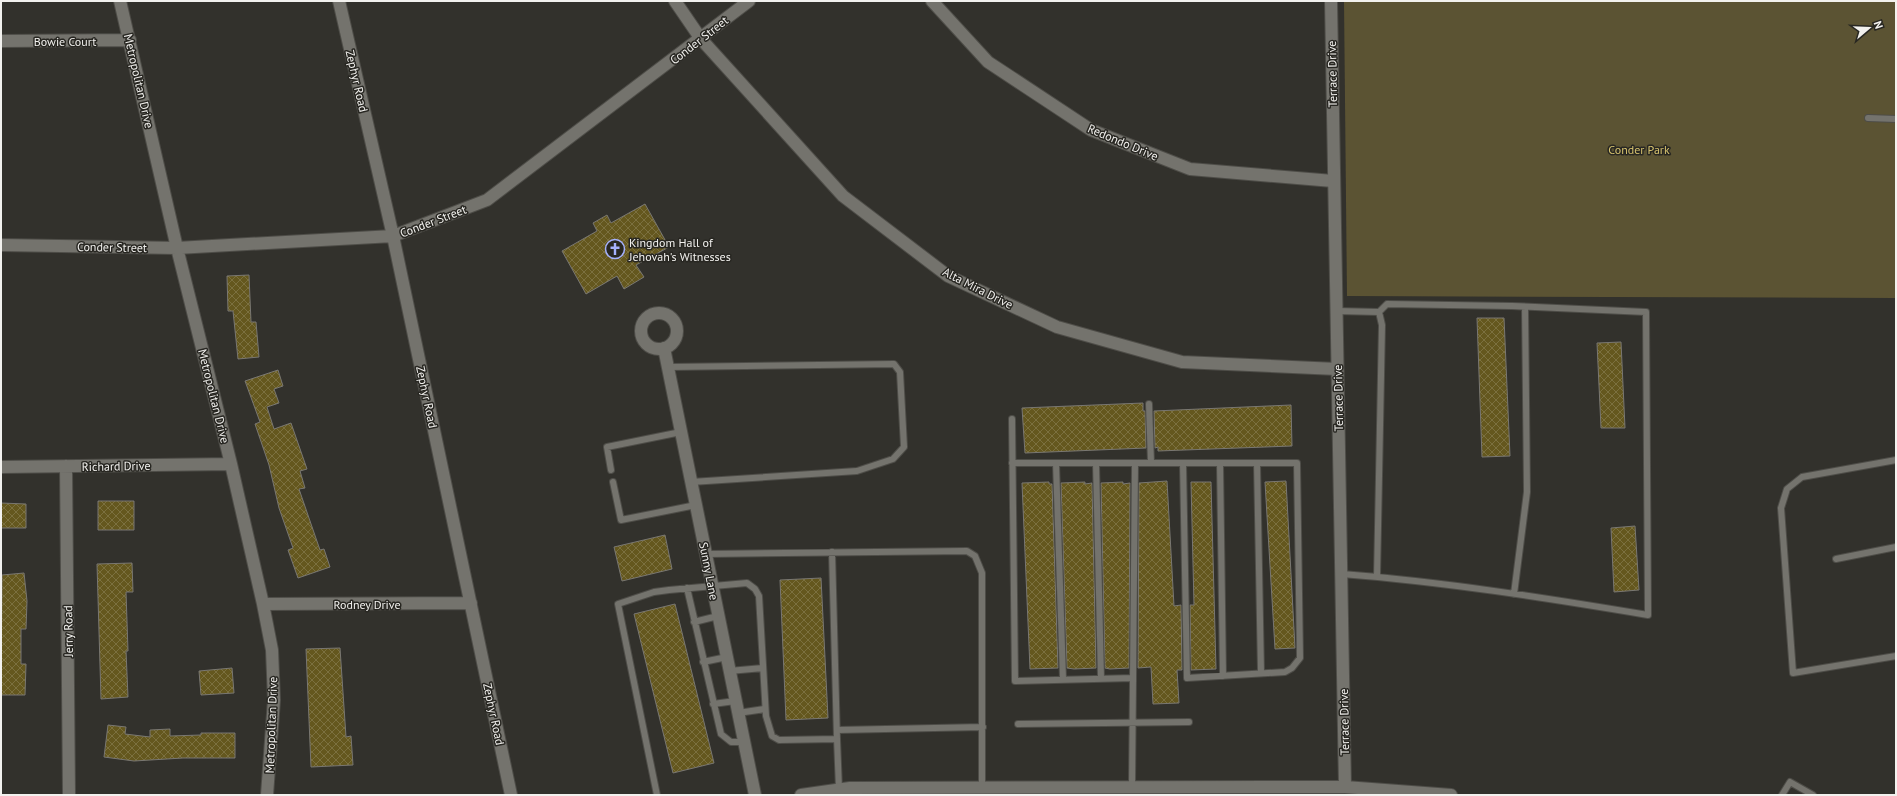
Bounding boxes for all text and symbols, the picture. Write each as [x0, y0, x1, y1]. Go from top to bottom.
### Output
north arrow [1849, 8, 1889, 48]
street label: Conder Street [667, 13, 731, 67]
text: N [1871, 19, 1886, 30]
street label: Metropolitan Drive [121, 32, 157, 130]
street label: Bowie Court [34, 34, 96, 49]
street label: Terrace Drive [1324, 41, 1340, 107]
street label: Zephyr Road [343, 48, 371, 114]
street label: Redondo Drive [1086, 120, 1160, 164]
park label: Conder Park [1608, 142, 1670, 157]
street label: Conder Street [398, 201, 468, 241]
place label: Kingdom Hall of Jehovah's Witnesses [628, 235, 731, 264]
church icon: Kingdom Hall of Jehovah's Witnesses [604, 238, 626, 260]
street label: Conder Street [77, 239, 147, 255]
street label: Alta Mira Drive [940, 264, 1016, 312]
street label: Metropolitan Drive [195, 347, 233, 445]
street label: Zephyr Road [413, 364, 441, 430]
street label: Terrace Drive [1330, 365, 1346, 431]
street label: Richard Drive [81, 458, 151, 474]
street label: Sunny Lane [696, 541, 722, 601]
street label: Rodney Drive [333, 597, 401, 612]
street label: Jerry Road [60, 605, 76, 658]
street label: Metropolitan Drive [262, 677, 280, 773]
street label: Zephyr Road [480, 681, 508, 747]
street label: Terrace Drive [1336, 689, 1352, 755]

